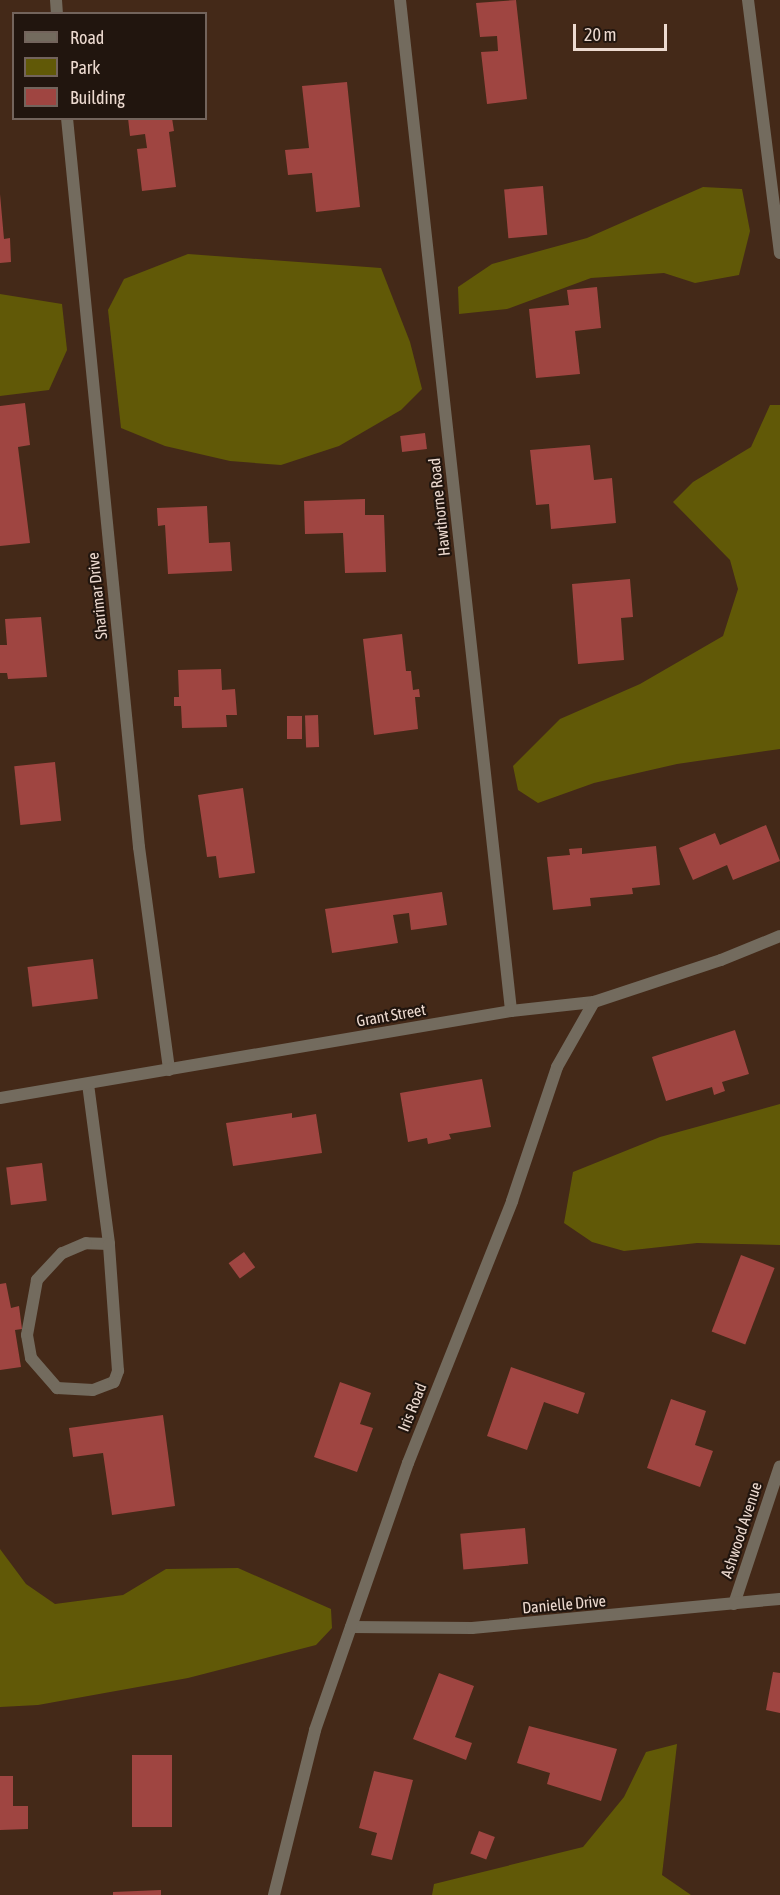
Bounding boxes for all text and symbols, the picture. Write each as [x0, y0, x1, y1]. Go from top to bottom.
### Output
legend [12, 12, 207, 120]
scale bar [576, 12, 670, 50]
text: 20 m [584, 24, 616, 45]
text: Road [70, 27, 104, 48]
text: Park [70, 57, 100, 78]
text: Building [70, 87, 125, 108]
street label: Hawthorne Road [424, 457, 454, 557]
street label: Sharimar Drive [83, 552, 111, 640]
street label: Grant Street [355, 999, 427, 1031]
street label: Iris Road [394, 1380, 430, 1434]
street label: Ashwood Avenue [716, 1480, 766, 1580]
street label: Danielle Drive [521, 1591, 607, 1617]

